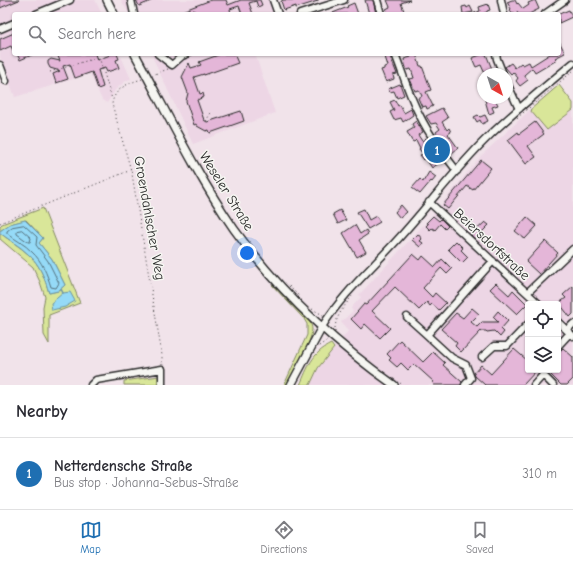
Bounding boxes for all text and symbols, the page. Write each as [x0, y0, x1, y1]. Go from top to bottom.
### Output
search box [12, 12, 561, 56]
icon: search [26, 23, 48, 45]
text: Search here [58, 25, 136, 43]
north arrow [477, 68, 513, 104]
pin: 1 [424, 135, 450, 165]
street label: Weseler Straße [196, 149, 258, 234]
street label: Groendahlscher Weg [130, 155, 169, 281]
street label: Beiersdorfstraße [450, 205, 533, 284]
your location [237, 243, 257, 263]
map controls [525, 301, 561, 373]
button: locate [525, 301, 561, 337]
button: layers [525, 337, 561, 373]
text: Nearby [16, 402, 67, 421]
text: Netterdensche Straße [54, 457, 192, 475]
text: 1 [26, 466, 32, 481]
text: 310 m [522, 466, 557, 481]
text: Bus stop · Johanna-Sebus-Straße [54, 475, 239, 490]
tab: Map [80, 519, 102, 556]
tab: Directions [261, 519, 307, 556]
tab: Saved [466, 519, 493, 556]

